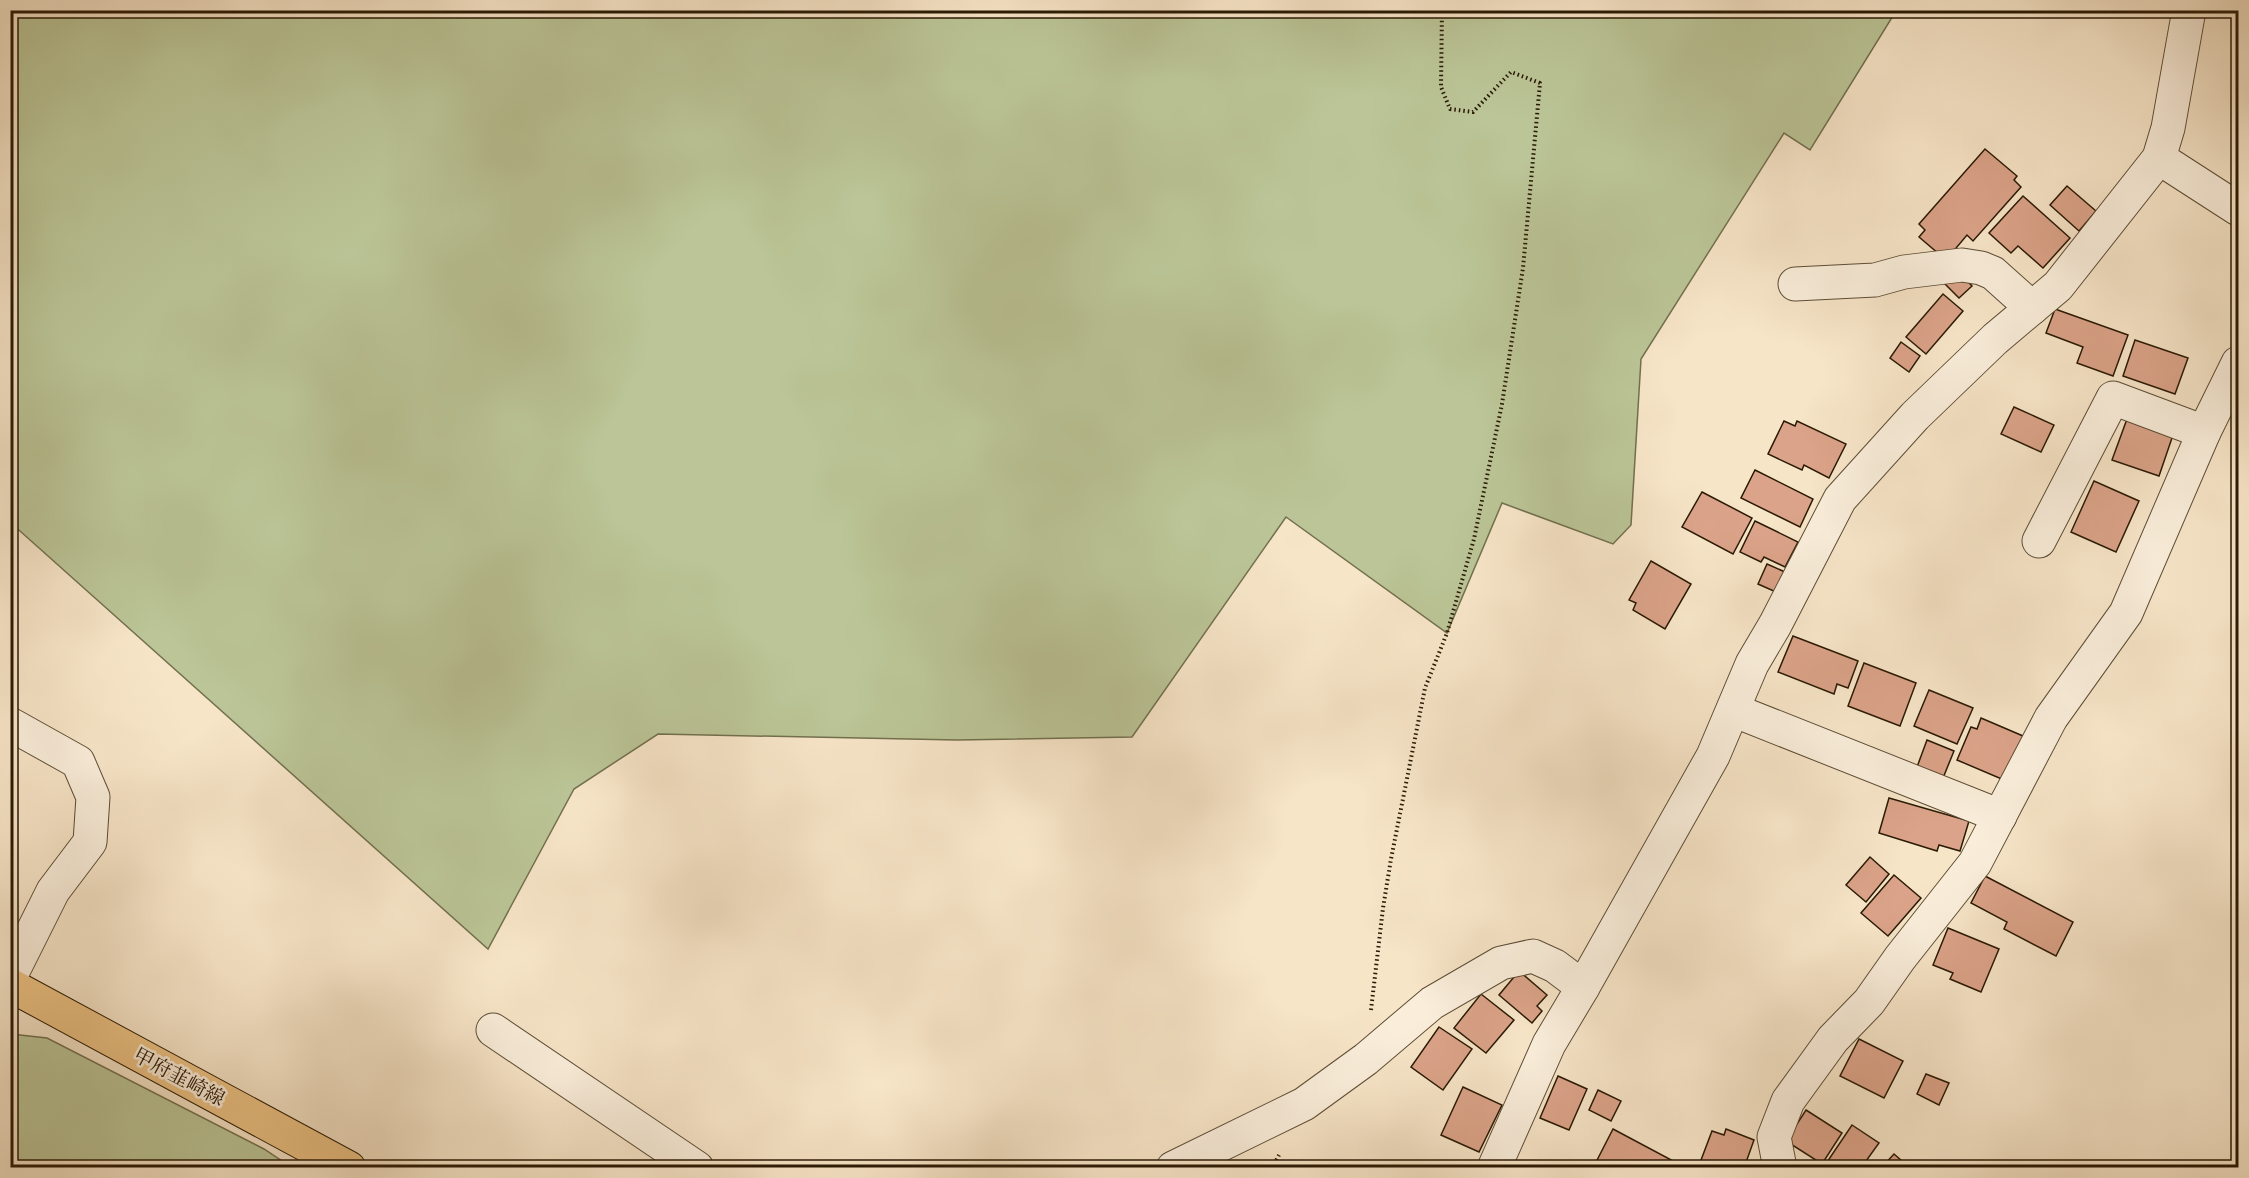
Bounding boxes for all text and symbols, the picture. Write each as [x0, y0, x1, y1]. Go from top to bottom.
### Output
street label: 甲府韮崎線 [129, 1042, 229, 1112]

